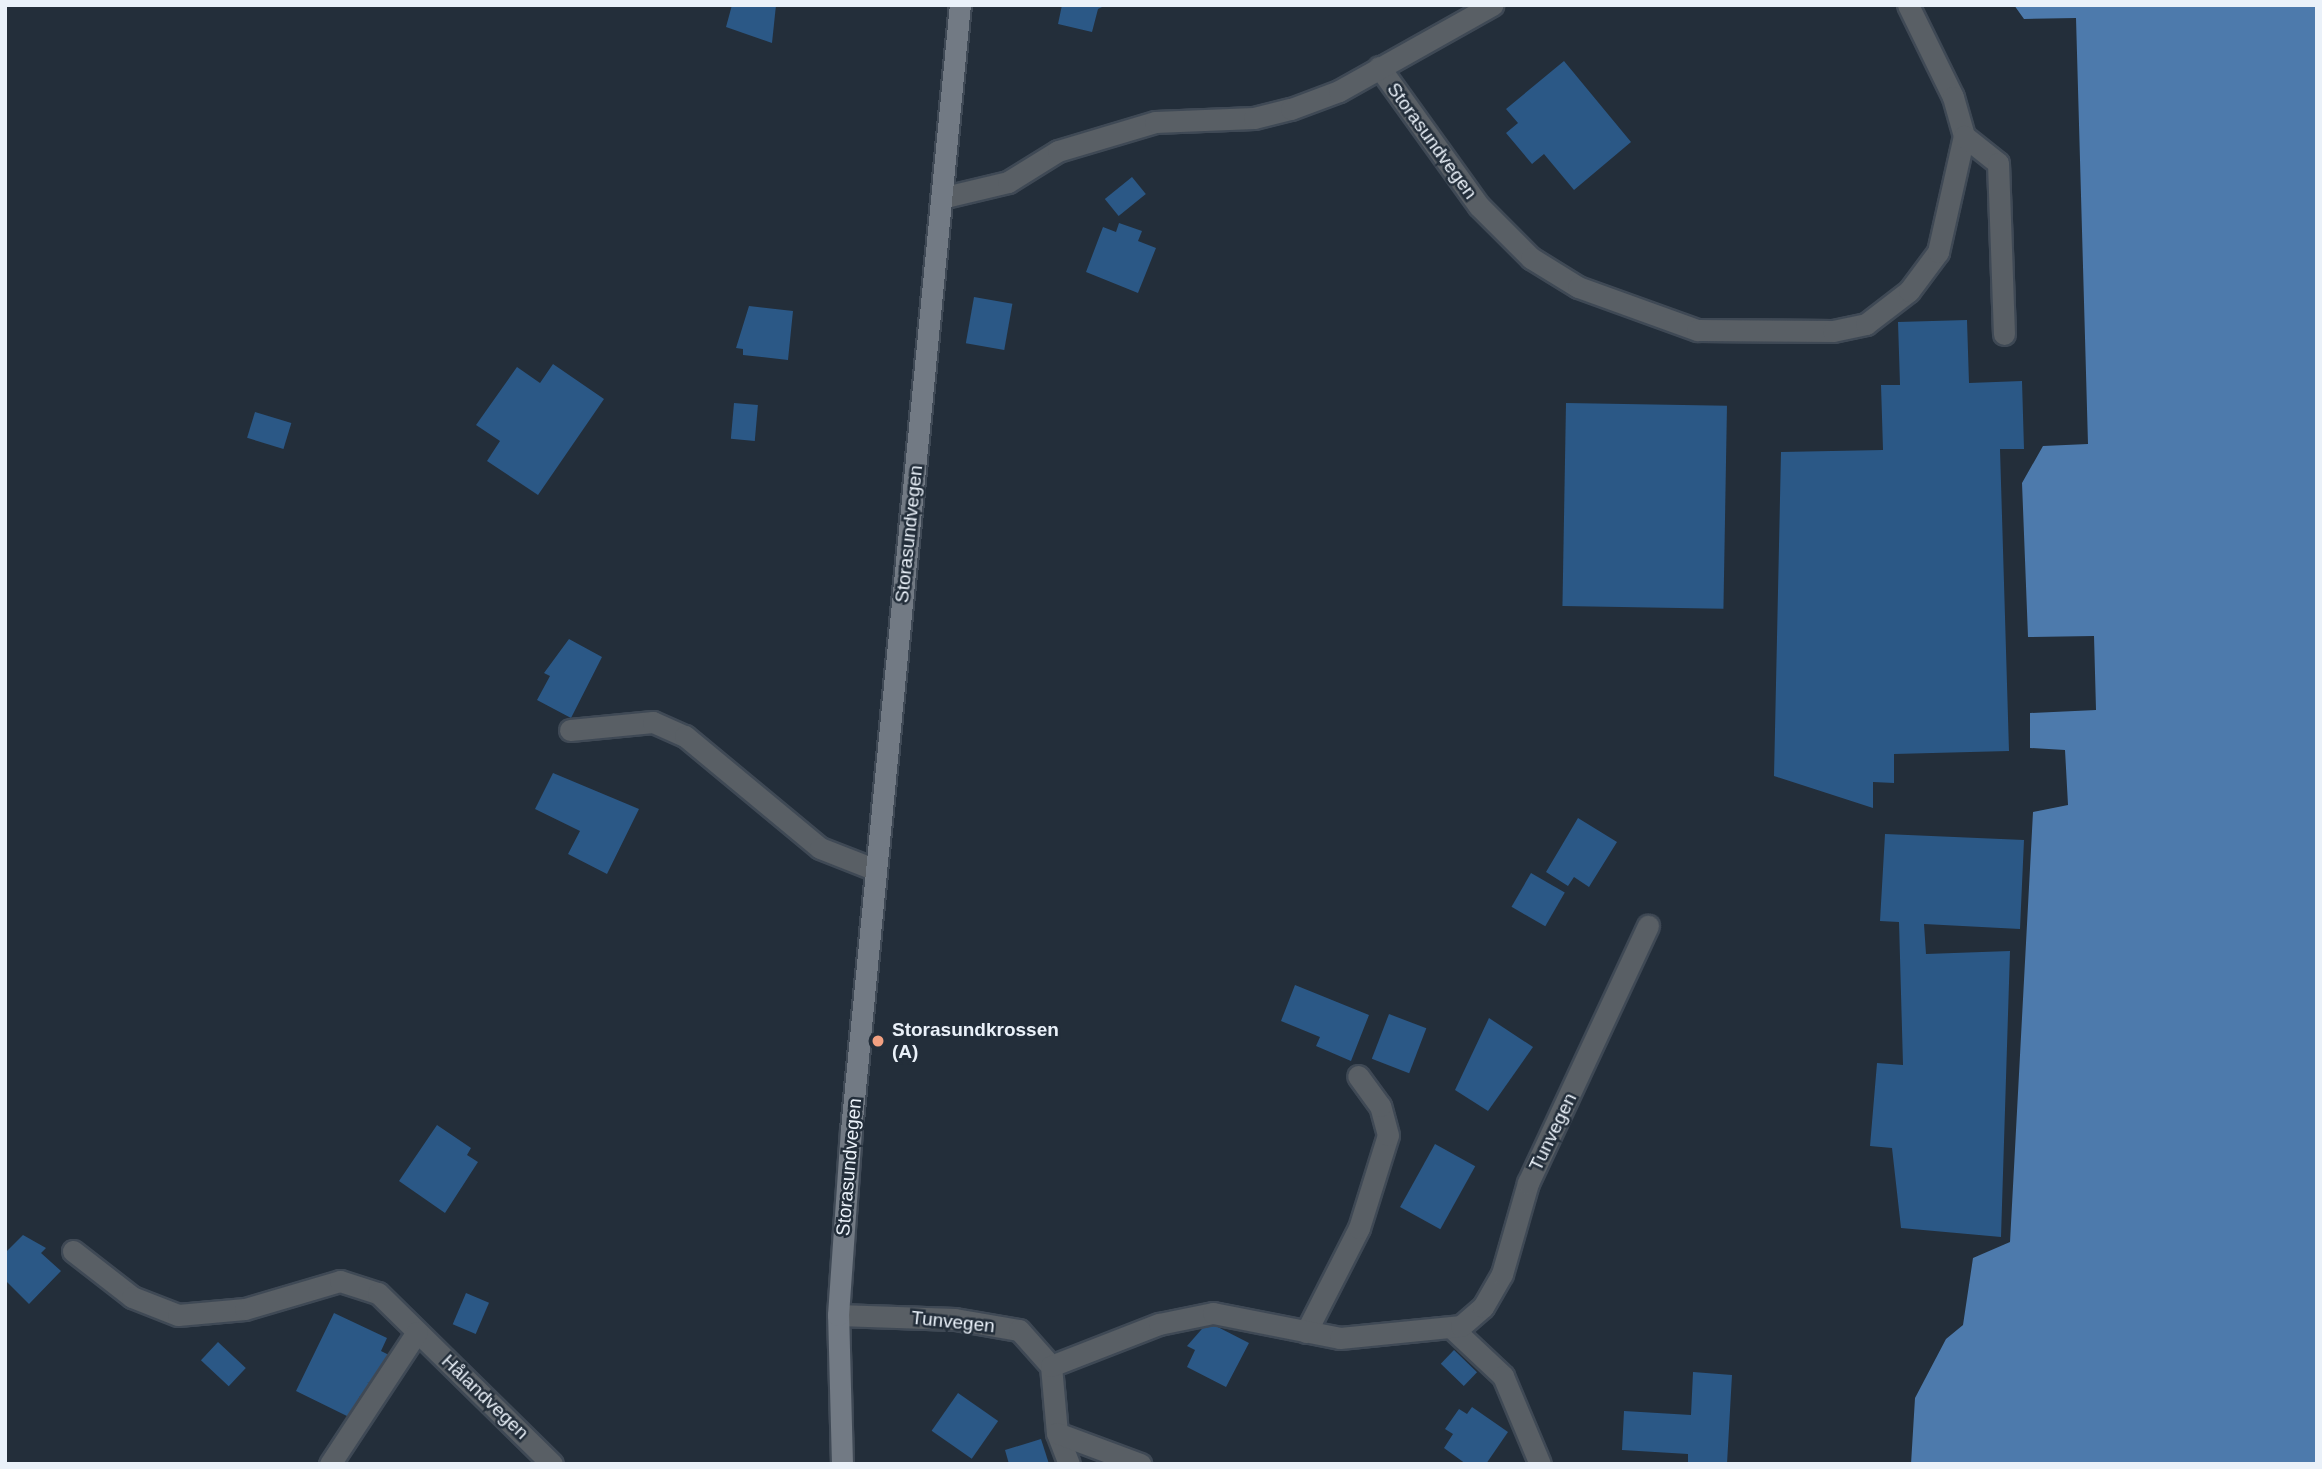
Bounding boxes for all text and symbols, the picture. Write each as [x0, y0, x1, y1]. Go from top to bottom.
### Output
street label: Storasundvegen [1382, 78, 1482, 204]
street label: Storasundvegen [890, 464, 928, 604]
place label: Storasundkrossen (A) [892, 1019, 1059, 1063]
marker: Storasundkrossen (A) [870, 1033, 886, 1049]
street label: Tunvegen [1524, 1089, 1582, 1175]
street label: Storasundvegen [832, 1097, 866, 1237]
street label: Tunvegen [910, 1306, 996, 1338]
street label: Hålandvegen [437, 1350, 533, 1444]

